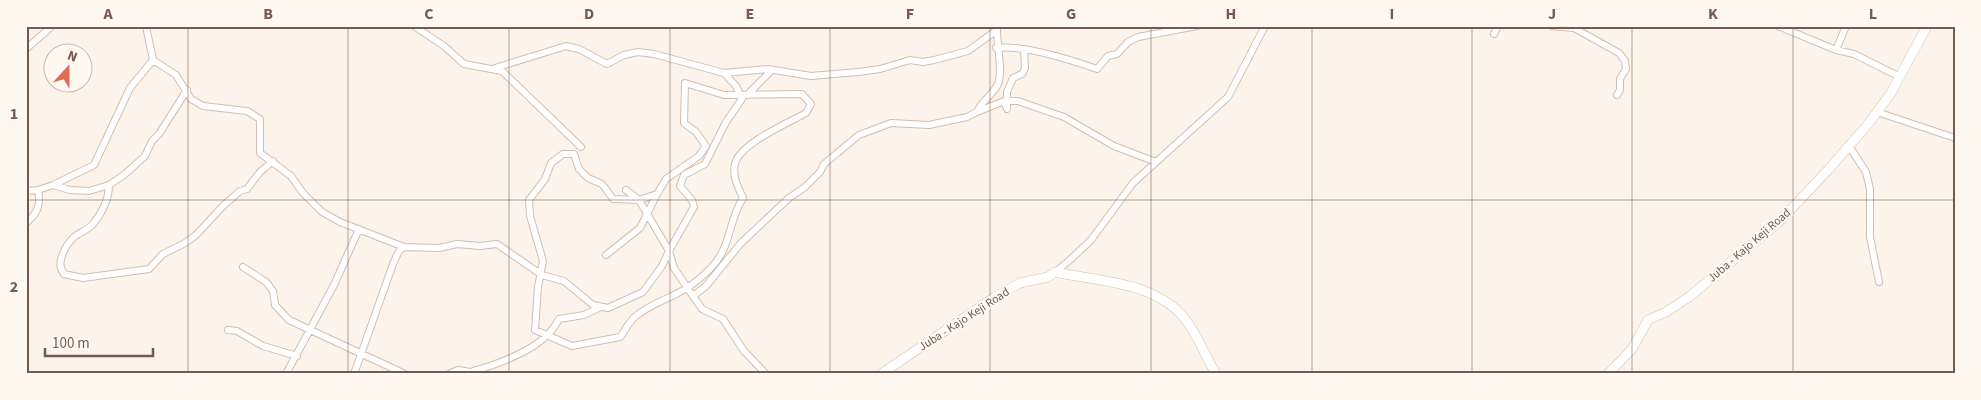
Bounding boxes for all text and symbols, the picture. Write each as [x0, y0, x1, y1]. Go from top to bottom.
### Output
text: A [102, 3, 113, 25]
text: B [263, 3, 273, 25]
text: C [424, 3, 434, 25]
text: D [584, 3, 594, 25]
text: E [746, 3, 754, 25]
text: F [906, 3, 914, 25]
text: G [1066, 3, 1076, 25]
text: H [1226, 3, 1236, 25]
text: I [1390, 3, 1394, 25]
text: J [1548, 3, 1556, 25]
text: K [1708, 3, 1718, 25]
text: L [1869, 3, 1877, 25]
north arrow [42, 42, 92, 92]
text: N [64, 46, 80, 68]
text: 1 [10, 103, 18, 125]
street label: Juba - Kajo Keji Road [1704, 204, 1795, 286]
text: 2 [10, 276, 18, 298]
street label: Juba - Kajo Keji Road [916, 284, 1013, 355]
scale bar [45, 325, 152, 357]
text: 100 m [52, 333, 90, 354]

